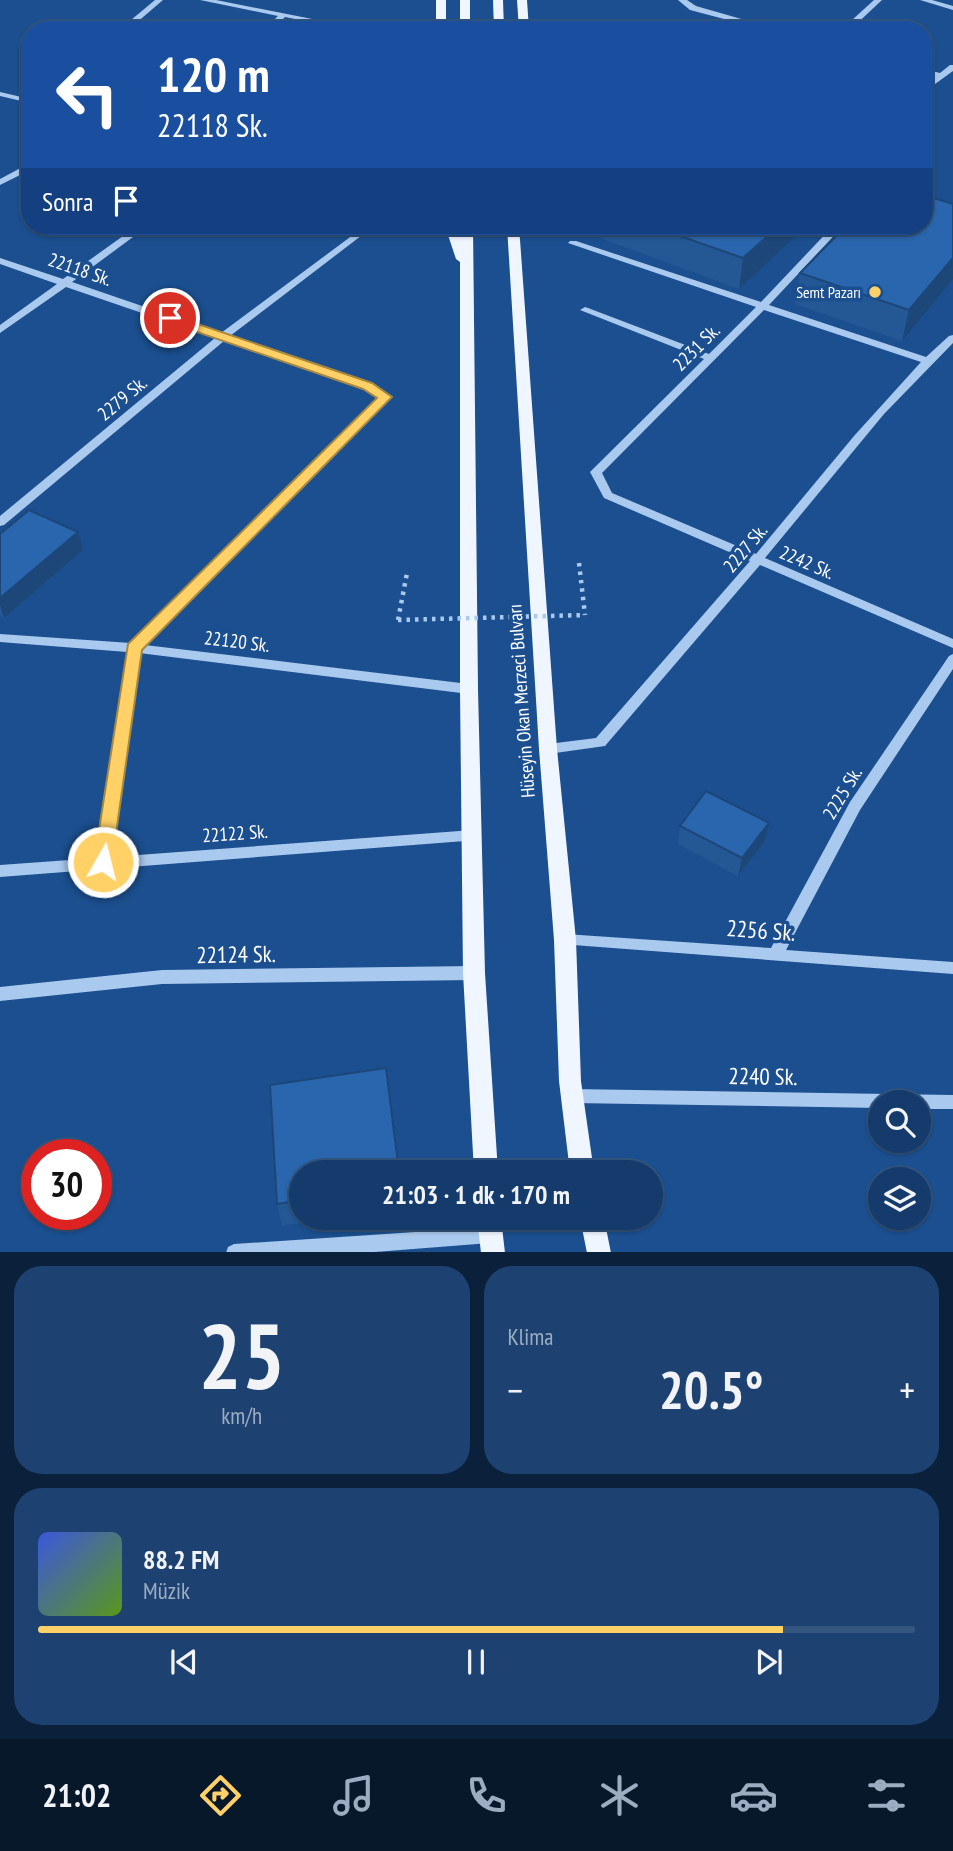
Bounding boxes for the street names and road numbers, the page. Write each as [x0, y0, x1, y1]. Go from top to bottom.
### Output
street label: 22118 Sk. [45, 247, 115, 291]
street label: 2231 Sk. [667, 318, 725, 376]
street label: 2279 Sk. [92, 370, 152, 426]
street label: 2227 Sk. [718, 519, 772, 577]
street label: 2242 Sk. [776, 540, 838, 584]
street label: Hüseyin Okan Merzeci Bulvarı [502, 603, 540, 799]
street label: 22120 Sk. [203, 625, 271, 657]
street label: 2225 Sk. [817, 762, 867, 824]
street label: 22122 Sk. [201, 819, 269, 847]
street label: 2256 Sk. [726, 913, 796, 947]
street label: 22124 Sk. [196, 939, 276, 969]
street label: 2240 Sk. [728, 1061, 798, 1091]

